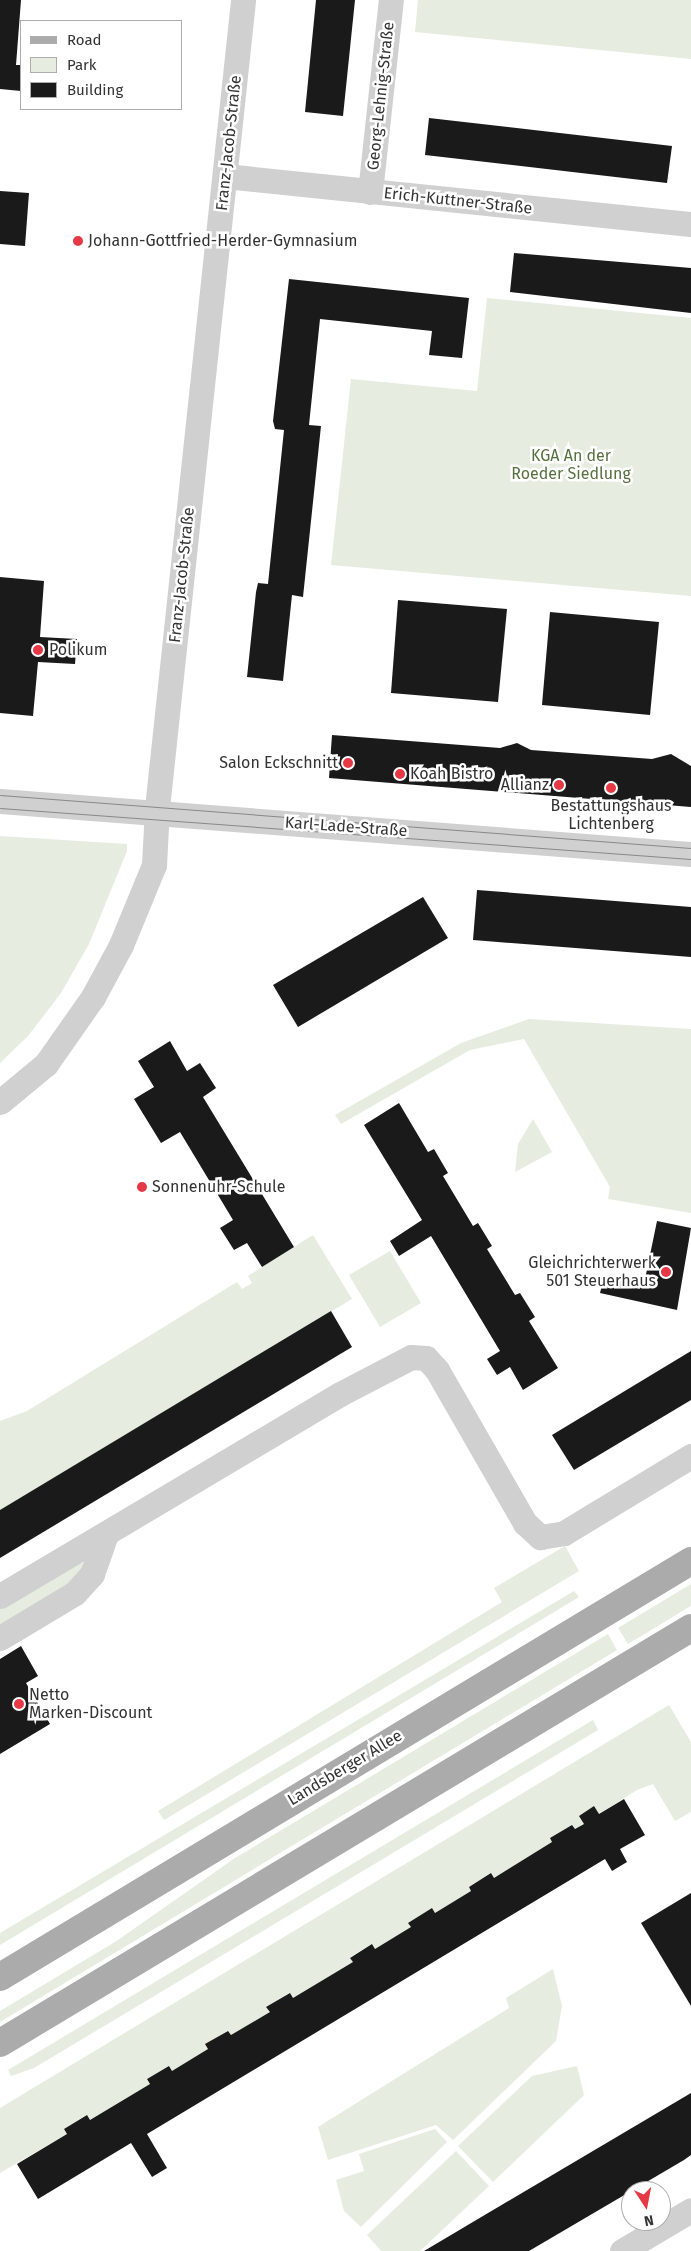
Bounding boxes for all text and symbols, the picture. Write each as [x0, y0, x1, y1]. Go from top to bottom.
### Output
legend [20, 20, 182, 110]
street label: Georg-Lehnig-Straße [364, 21, 398, 171]
text: Road [67, 31, 102, 49]
text: Park [67, 56, 97, 74]
street label: Franz-Jacob-Straße [212, 74, 246, 212]
text: Building [67, 81, 123, 99]
street label: Erich-Kuttner-Straße [383, 184, 533, 218]
place label: Johann-Gottfried-Herder-Gymnasium [88, 231, 358, 251]
marker: Johann-Gottfried-Herder-Gymnasium [72, 235, 84, 247]
park label: KGA An der Roeder Siedlung [511, 446, 631, 484]
street label: Franz-Jacob-Straße [165, 506, 199, 644]
place label: Polikum [49, 640, 107, 660]
marker: Polikum [31, 643, 45, 657]
place label: Salon Eckschnitt [219, 753, 338, 773]
marker: Salon Eckschnitt [342, 757, 354, 769]
place label: Koah Bistro [410, 764, 493, 784]
marker: Koah Bistro [394, 768, 406, 780]
place label: Allianz [501, 775, 549, 795]
marker: Allianz [553, 779, 565, 791]
marker: Bestattungshaus Lichtenberg [605, 782, 617, 794]
place label: Bestattungshaus Lichtenberg [550, 796, 672, 834]
street label: Karl-Lade-Straße [284, 813, 408, 841]
place label: Sonnenuhr-Schule [152, 1177, 285, 1197]
marker: Sonnenuhr-Schule [136, 1181, 148, 1193]
place label: Gleichrichterwerk 501 Steuerhaus [528, 1253, 656, 1291]
marker: Gleichrichterwerk 501 Steuerhaus [660, 1266, 672, 1278]
place label: Netto Marken-Discount [29, 1685, 152, 1723]
marker: Netto Marken-Discount [13, 1698, 25, 1710]
street label: Landsberger Allee [284, 1726, 406, 1810]
north arrow [621, 2181, 671, 2231]
text: N [643, 2211, 655, 2229]

